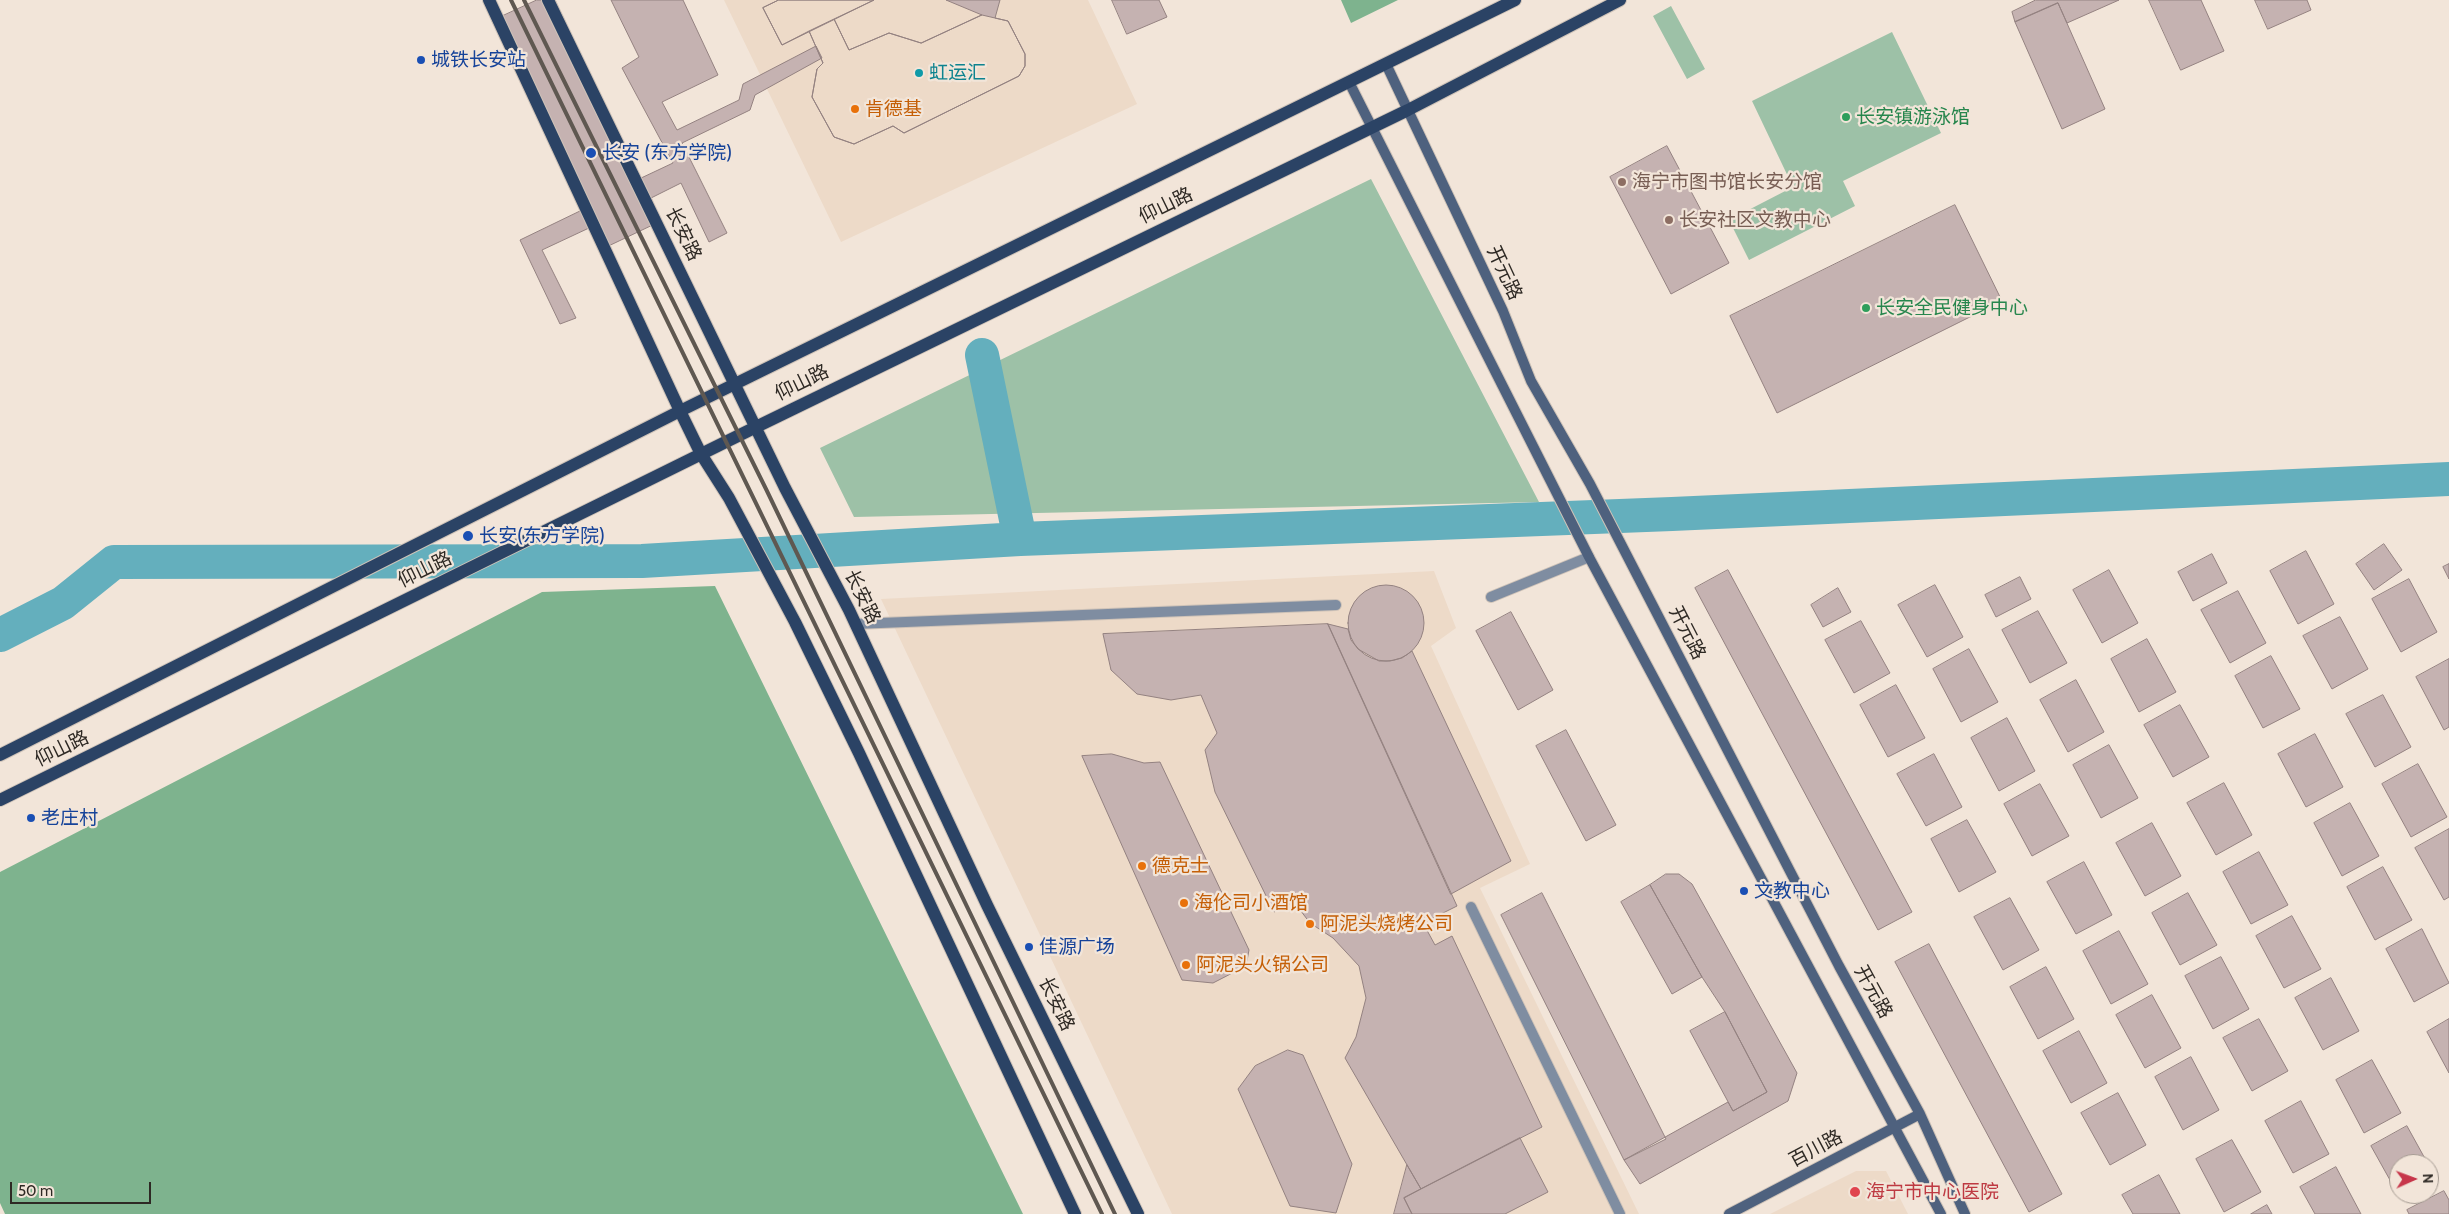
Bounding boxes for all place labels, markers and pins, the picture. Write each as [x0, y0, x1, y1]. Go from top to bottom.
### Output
place label: 城铁长安站 [431, 49, 526, 71]
marker: 城铁长安站 [415, 54, 427, 66]
place label: 虹运汇 [929, 62, 986, 84]
marker: 虹运汇 [913, 67, 925, 79]
place label: 肯德基 [865, 98, 922, 120]
marker: 肯德基 [849, 103, 861, 115]
place label: 长安镇游泳馆 [1856, 106, 1970, 128]
marker: 长安镇游泳馆 [1840, 111, 1852, 123]
place label: 长安 (东方学院) [602, 142, 732, 164]
marker: 长安 (东方学院) [584, 146, 598, 160]
place label: 海宁市图书馆长安分馆 [1632, 171, 1822, 193]
marker: 海宁市图书馆长安分馆 [1616, 176, 1628, 188]
place label: 长安社区文教中心 [1679, 209, 1831, 231]
marker: 长安社区文教中心 [1663, 214, 1675, 226]
place label: 长安全民健身中心 [1876, 297, 2028, 319]
marker: 长安全民健身中心 [1860, 302, 1872, 314]
place label: 长安(东方学院) [479, 525, 605, 547]
marker: 长安(东方学院) [461, 529, 475, 543]
place label: 老庄村 [41, 807, 98, 829]
marker: 老庄村 [25, 812, 37, 824]
place label: 德克士 [1152, 855, 1209, 877]
marker: 德克士 [1136, 860, 1148, 872]
place label: 文教中心 [1754, 880, 1830, 902]
marker: 文教中心 [1738, 885, 1750, 897]
place label: 海伦司小酒馆 [1194, 892, 1308, 914]
marker: 海伦司小酒馆 [1178, 897, 1190, 909]
place label: 阿泥头烧烤公司 [1320, 913, 1453, 935]
marker: 阿泥头烧烤公司 [1304, 918, 1316, 930]
place label: 佳源广场 [1039, 936, 1115, 958]
marker: 佳源广场 [1023, 941, 1035, 953]
place label: 阿泥头火锅公司 [1196, 954, 1329, 976]
marker: 阿泥头火锅公司 [1180, 959, 1192, 971]
place label: 海宁市中心医院 [1866, 1181, 1999, 1203]
marker: 海宁市中心医院 [1848, 1185, 1862, 1199]

